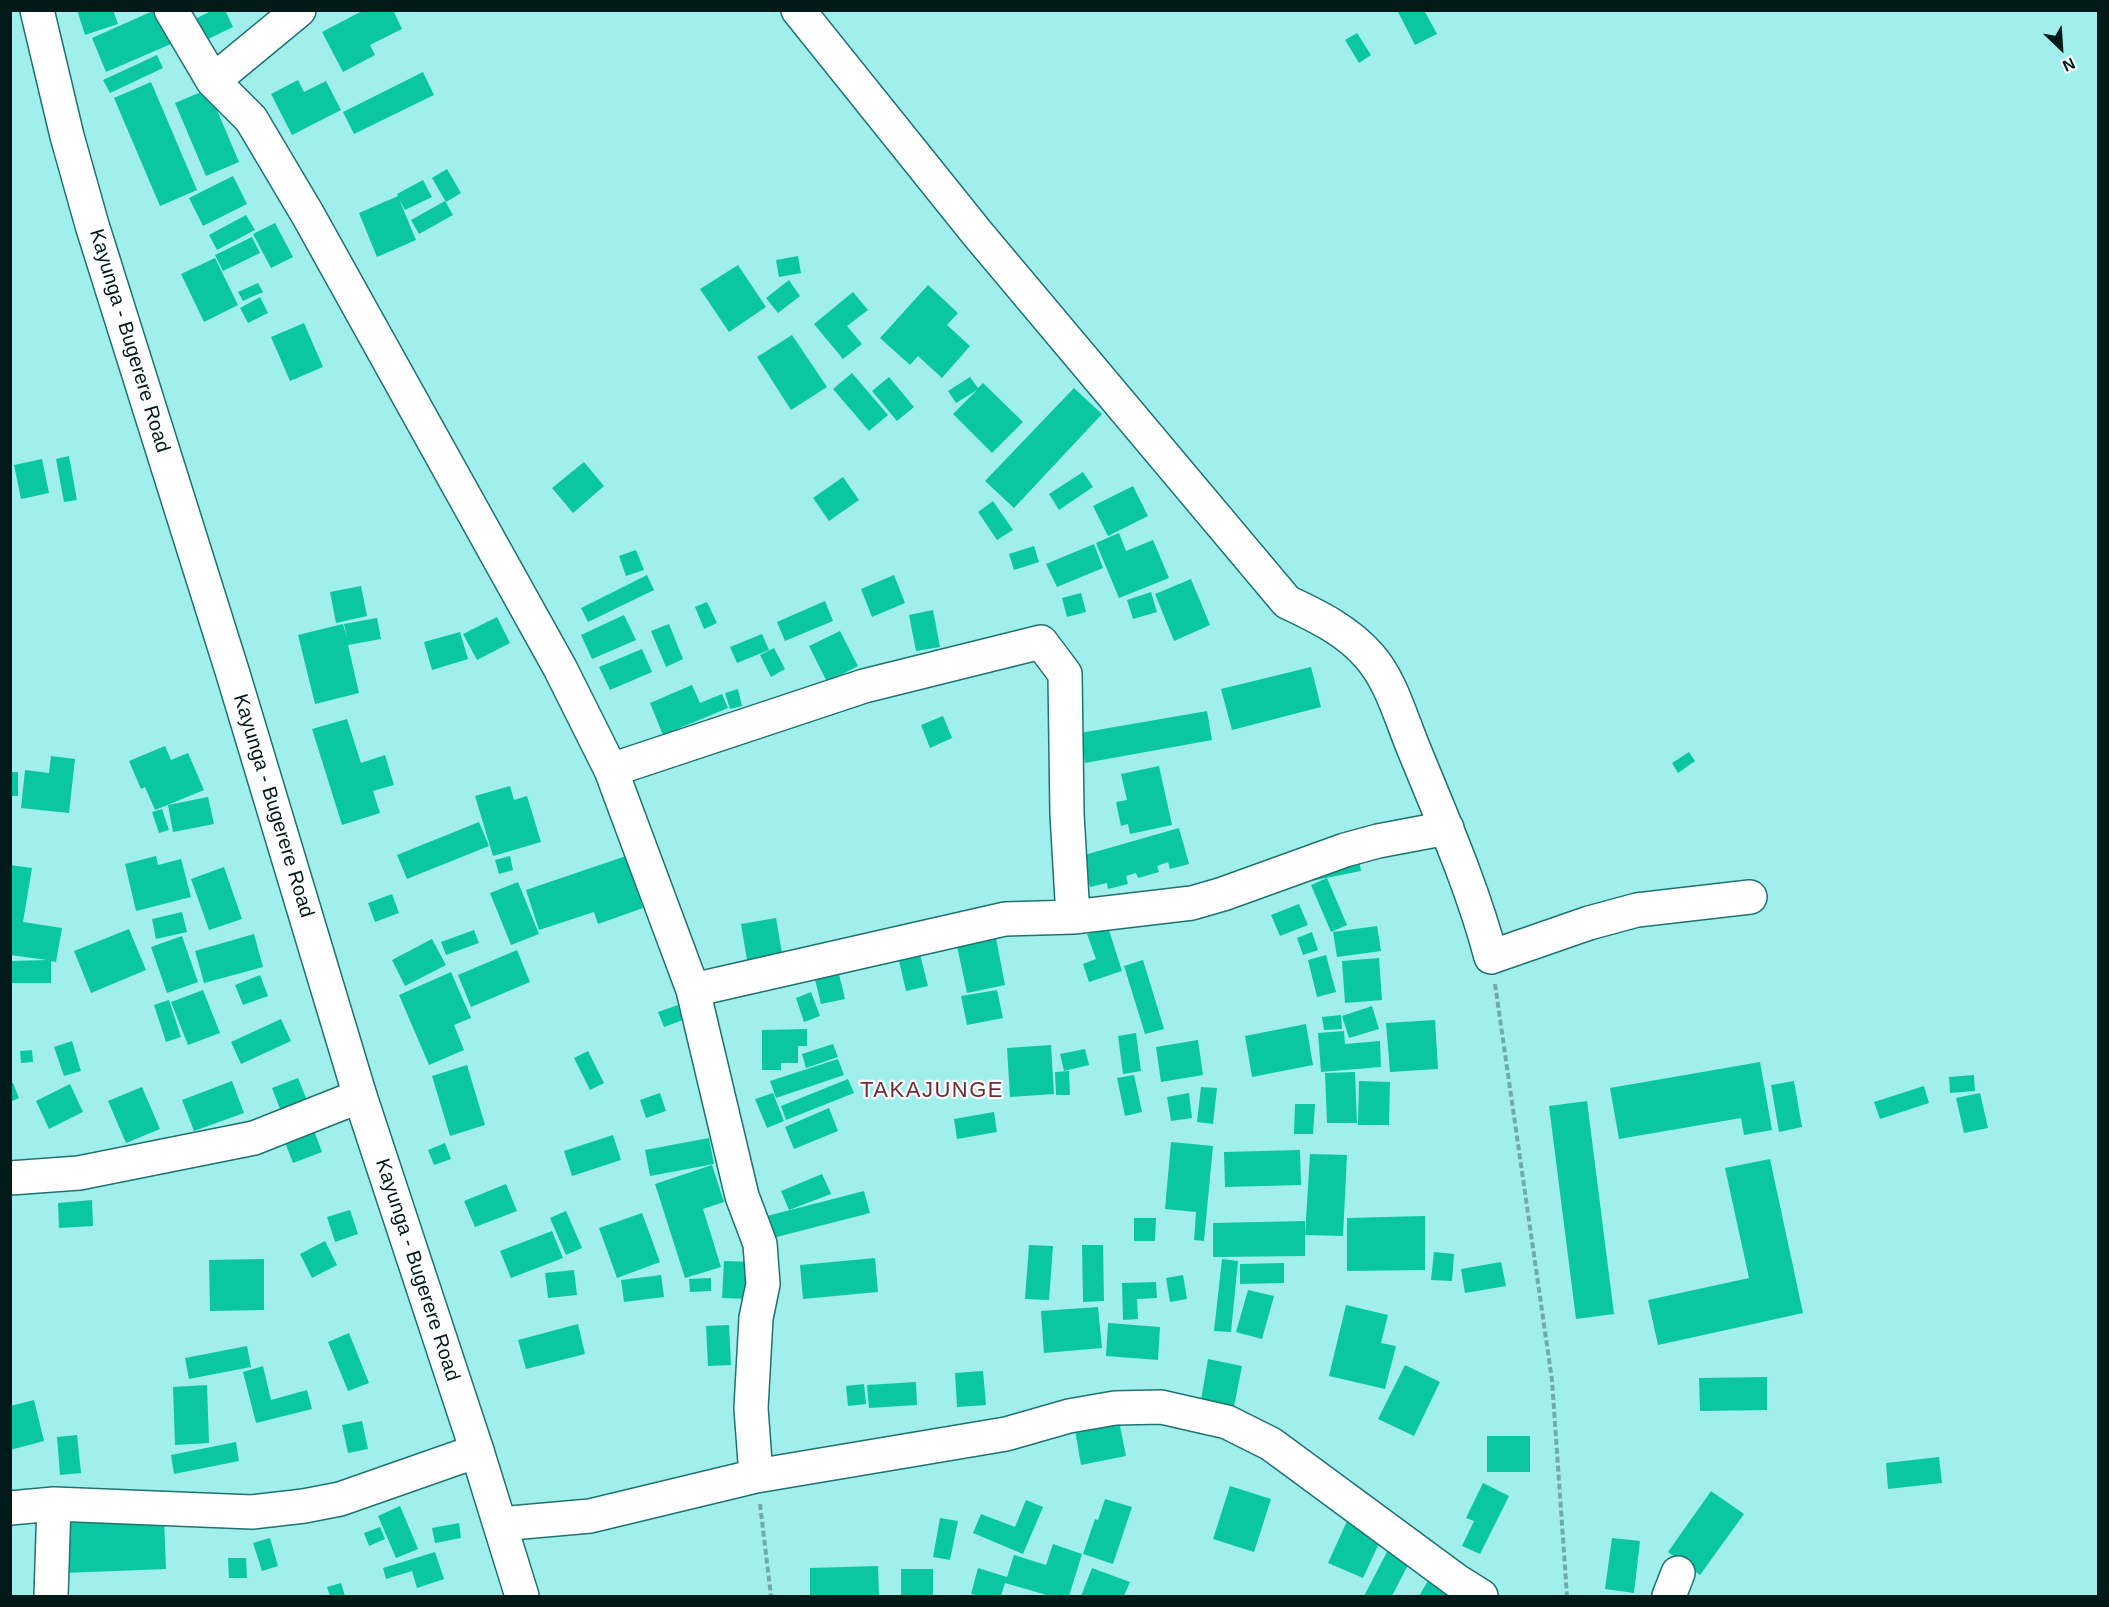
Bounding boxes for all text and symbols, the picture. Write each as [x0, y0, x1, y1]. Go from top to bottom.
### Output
north arrow [2031, 18, 2091, 78]
text: N [2060, 55, 2078, 75]
street label: Kayunga - Bugerere Road [84, 226, 174, 456]
street label: Kayunga - Bugerere Road [228, 691, 318, 921]
district label: TAKAJUNGE [860, 1078, 1004, 1104]
street label: Kayunga - Bugerere Road [370, 1156, 464, 1384]

